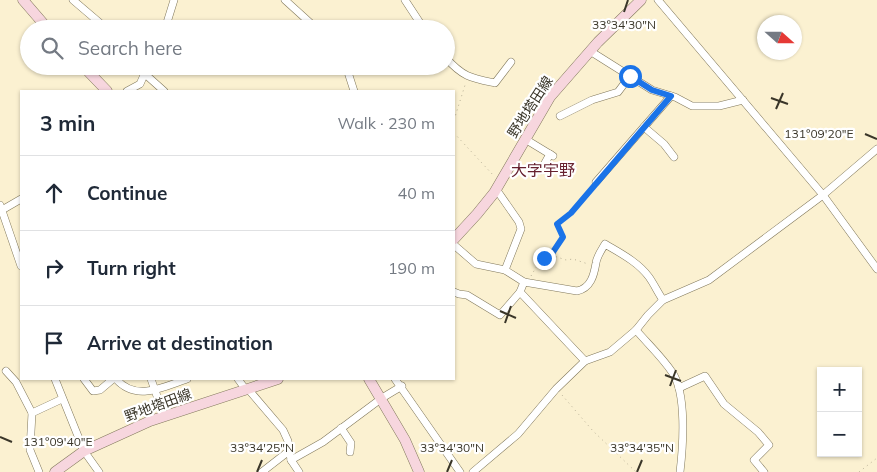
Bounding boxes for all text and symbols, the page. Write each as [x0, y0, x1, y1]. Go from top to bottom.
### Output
north arrow [757, 15, 802, 60]
text: 33°34'30"N [592, 17, 656, 32]
search box [20, 20, 455, 75]
icon: search [38, 34, 66, 62]
text: Search here [78, 36, 182, 60]
route start [619, 65, 642, 88]
street label: 野地塔田線 [503, 73, 557, 141]
text: 3 min [40, 110, 95, 136]
text: Walk · 230 m [337, 113, 435, 133]
text: 131°09'20"E [784, 126, 854, 141]
district label: 大字宇野 [511, 160, 575, 180]
icon: ahead [40, 179, 68, 207]
text: Continue [87, 181, 167, 205]
text: 40 m [398, 183, 435, 203]
route end [533, 247, 556, 270]
icon: right [40, 254, 68, 282]
text: Turn right [87, 256, 176, 280]
text: 190 m [388, 258, 435, 278]
icon: arrive [40, 329, 68, 357]
text: Arrive at destination [87, 331, 273, 355]
map controls [817, 367, 862, 457]
button: + [817, 367, 862, 412]
street label: 野地塔田線 [122, 385, 194, 425]
button: − [817, 412, 862, 457]
text: 131°09'40"E [23, 434, 93, 449]
text: 33°34'25"N [230, 440, 294, 455]
text: 33°34'30"N [420, 440, 484, 455]
text: 33°34'35"N [610, 440, 674, 455]

